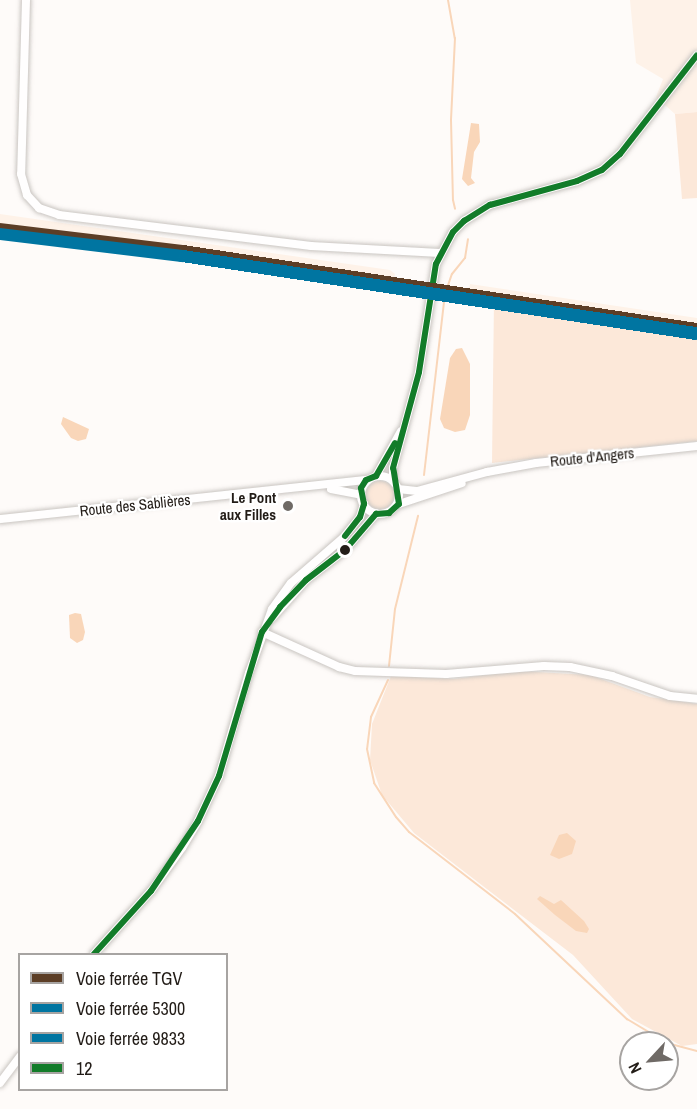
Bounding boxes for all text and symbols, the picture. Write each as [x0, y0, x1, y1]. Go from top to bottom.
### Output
street label: Route d'Angers [549, 444, 635, 470]
place label: Le Pont aux Filles [220, 488, 276, 523]
street label: Route des Sablières [79, 490, 191, 520]
marker: Le Pont aux Filles [281, 499, 295, 513]
unlabelled marker [339, 544, 351, 556]
legend [18, 953, 228, 1091]
text: Voie ferrée TGV [76, 966, 182, 991]
text: Voie ferrée 5300 [76, 996, 185, 1021]
text: Voie ferrée 9833 [76, 1026, 185, 1051]
north arrow [619, 1031, 679, 1091]
text: 12 [76, 1056, 92, 1081]
text: N [623, 1059, 647, 1077]

